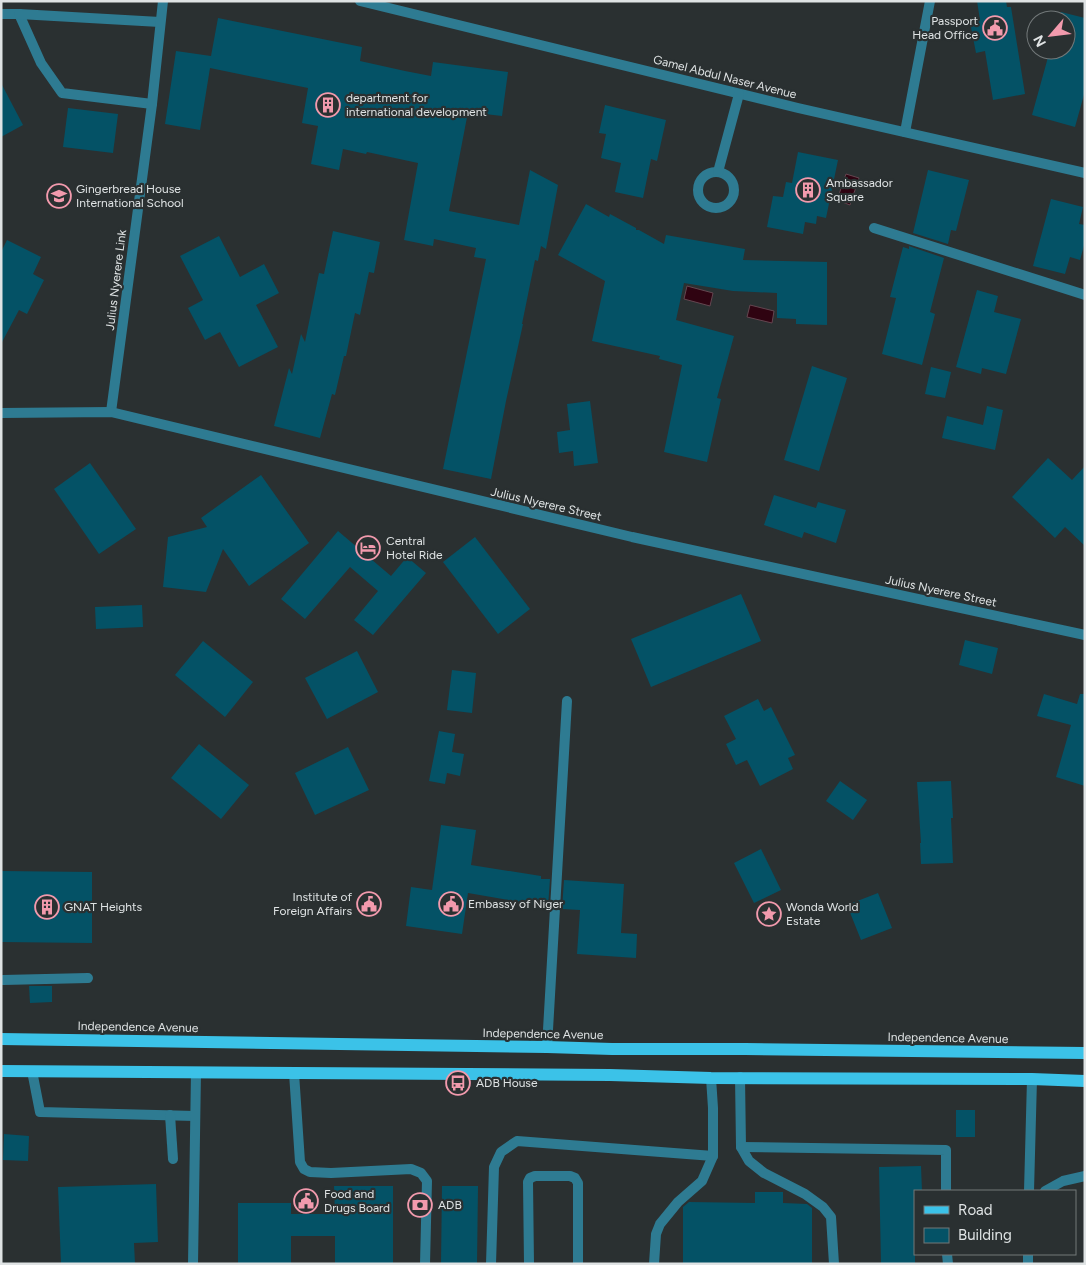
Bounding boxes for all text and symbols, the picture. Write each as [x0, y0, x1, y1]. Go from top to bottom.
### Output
north arrow [1026, 10, 1076, 60]
place label: Passport Head Office [912, 14, 978, 42]
public building icon: Passport Head Office [982, 15, 1008, 41]
text: N [1030, 32, 1050, 50]
street label: Gamel Abdul Naser Avenue [652, 52, 799, 102]
place label: department for international development [346, 91, 487, 119]
building icon: department for international development [315, 92, 341, 118]
place label: Ambassador Square [826, 176, 893, 204]
building icon: Ambassador Square [795, 177, 821, 203]
place label: Gingerbread House International School [76, 182, 184, 210]
school or university icon: Gingerbread House International School [46, 183, 72, 209]
street label: Julius Nyerere Link [103, 229, 129, 331]
street label: Julius Nyerere Street [489, 484, 603, 524]
place label: Central Hotel Ride [386, 534, 443, 562]
hotel icon: Central Hotel Ride [355, 535, 381, 561]
street label: Julius Nyerere Street [884, 572, 998, 610]
place label: Institute of Foreign Affairs [273, 890, 353, 918]
public building icon: Institute of Foreign Affairs [356, 891, 382, 917]
public building icon: Embassy of Niger [438, 891, 464, 917]
building icon: GNAT Heights [34, 894, 60, 920]
place label: Embassy of Niger [468, 897, 563, 911]
place label: GNAT Heights [64, 900, 143, 914]
place label: Wonda World Estate [786, 900, 859, 928]
place icon: Wonda World Estate [756, 901, 782, 927]
street label: Independence Avenue [78, 1019, 199, 1035]
street label: Independence Avenue [483, 1026, 604, 1042]
street label: Independence Avenue [888, 1030, 1009, 1046]
bus stop icon: ADB House [445, 1070, 471, 1096]
place label: ADB House [476, 1076, 538, 1090]
place label: Food and Drugs Board [324, 1187, 390, 1215]
public building icon: Food and Drugs Board [293, 1188, 319, 1214]
legend [914, 1190, 1076, 1255]
bank icon: ADB [407, 1192, 433, 1218]
place label: ADB [438, 1198, 462, 1212]
text: Road [958, 1201, 993, 1219]
text: Building [958, 1226, 1012, 1244]

